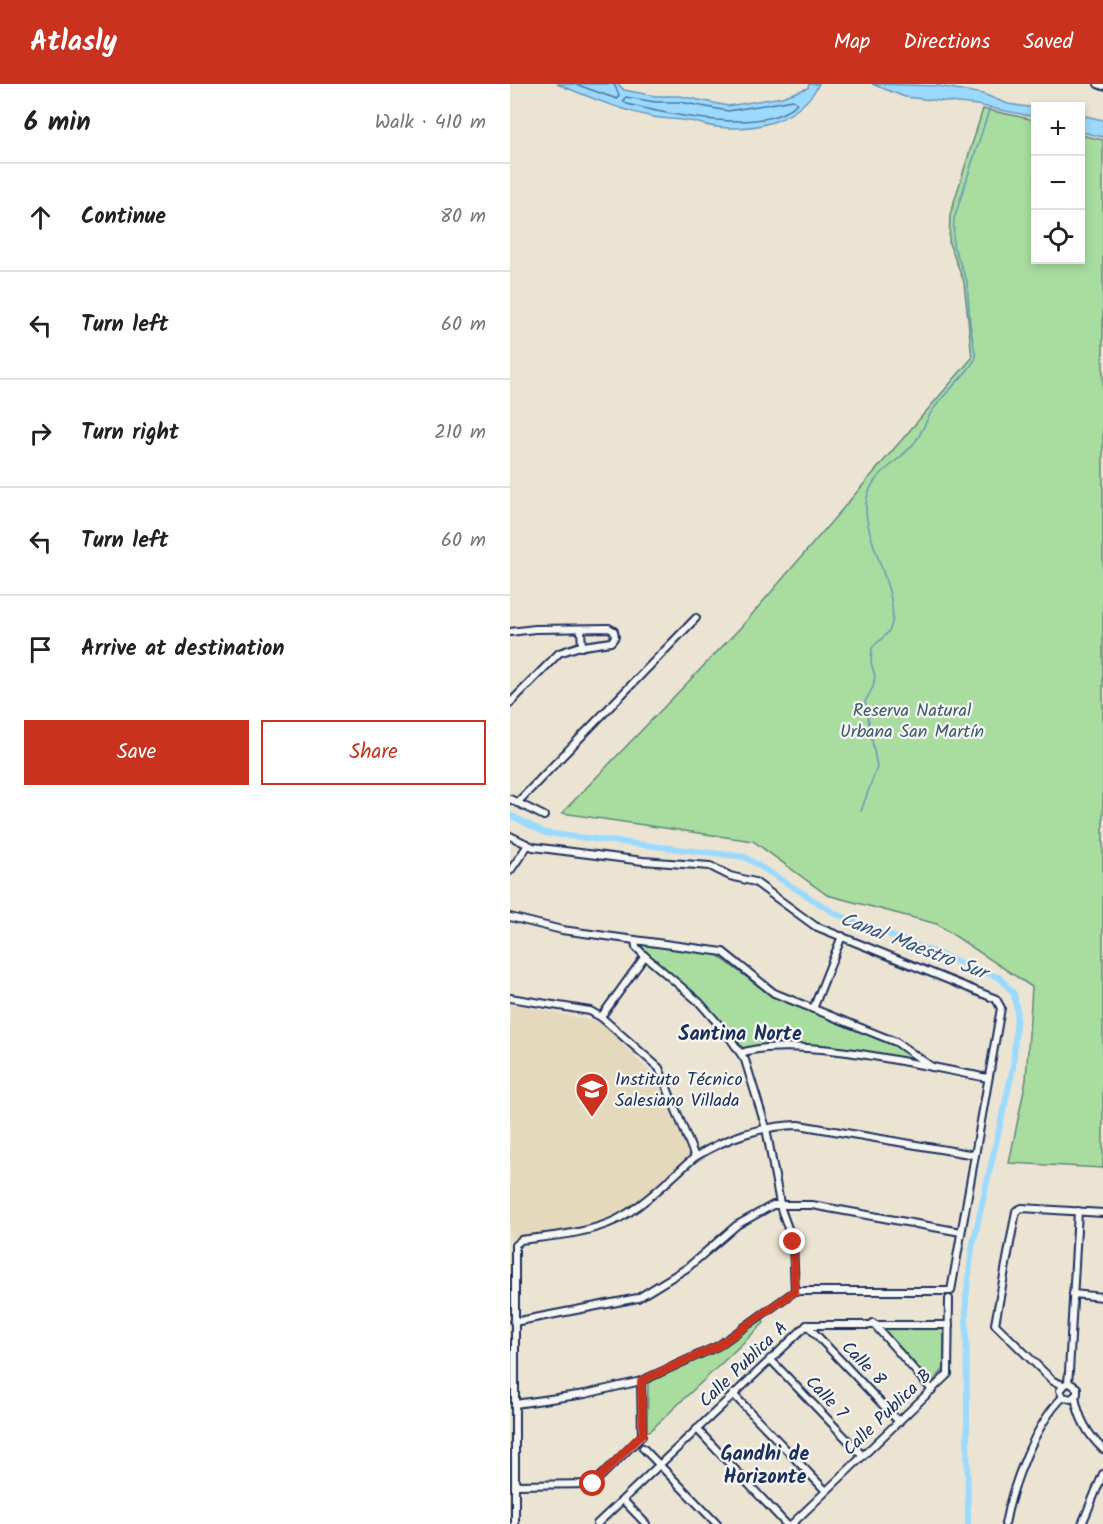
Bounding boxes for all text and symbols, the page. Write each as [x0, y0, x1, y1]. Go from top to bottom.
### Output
text: Atlasly [30, 20, 117, 65]
text: Map [834, 26, 870, 59]
text: Directions [903, 26, 990, 59]
text: Saved [1023, 26, 1073, 59]
text: 6 min [24, 102, 91, 144]
map controls [1031, 102, 1085, 264]
button: + [1031, 102, 1085, 156]
text: Walk · 410 m [375, 107, 486, 139]
button: − [1031, 156, 1085, 210]
text: Continue [81, 200, 166, 235]
icon: ahead [24, 201, 57, 234]
text: 80 m [440, 201, 486, 233]
button: locate [1031, 210, 1085, 264]
text: Turn left [81, 308, 168, 343]
icon: left [24, 309, 57, 342]
text: 60 m [441, 309, 486, 341]
text: Turn right [81, 416, 179, 451]
icon: right [24, 417, 57, 450]
text: 210 m [434, 417, 486, 449]
text: Turn left [81, 524, 168, 559]
icon: left [24, 525, 57, 558]
text: 60 m [441, 525, 486, 557]
text: Arrive at destination [81, 632, 284, 667]
icon: arrive [24, 633, 57, 666]
park label: Reserva Natural Urbana San Martín [840, 697, 984, 747]
button: Save [24, 720, 249, 785]
button: Share [261, 720, 486, 785]
water label: Canal Maestro Sur [835, 904, 996, 991]
district label: Santina Norte [678, 1019, 802, 1051]
place label: Instituto Técnico Salesiano Villada [615, 1066, 743, 1116]
school or university icon: Instituto Técnico Salesiano Villada [574, 1071, 610, 1118]
route end [779, 1228, 805, 1254]
street label: Calle Publica A [693, 1315, 795, 1415]
street label: Calle 8 [834, 1334, 892, 1394]
street label: Calle Publica B [837, 1363, 940, 1463]
street label: Calle 7 [798, 1369, 855, 1427]
district label: Gandhi de Horizonte [721, 1439, 810, 1494]
route start [579, 1470, 605, 1496]

